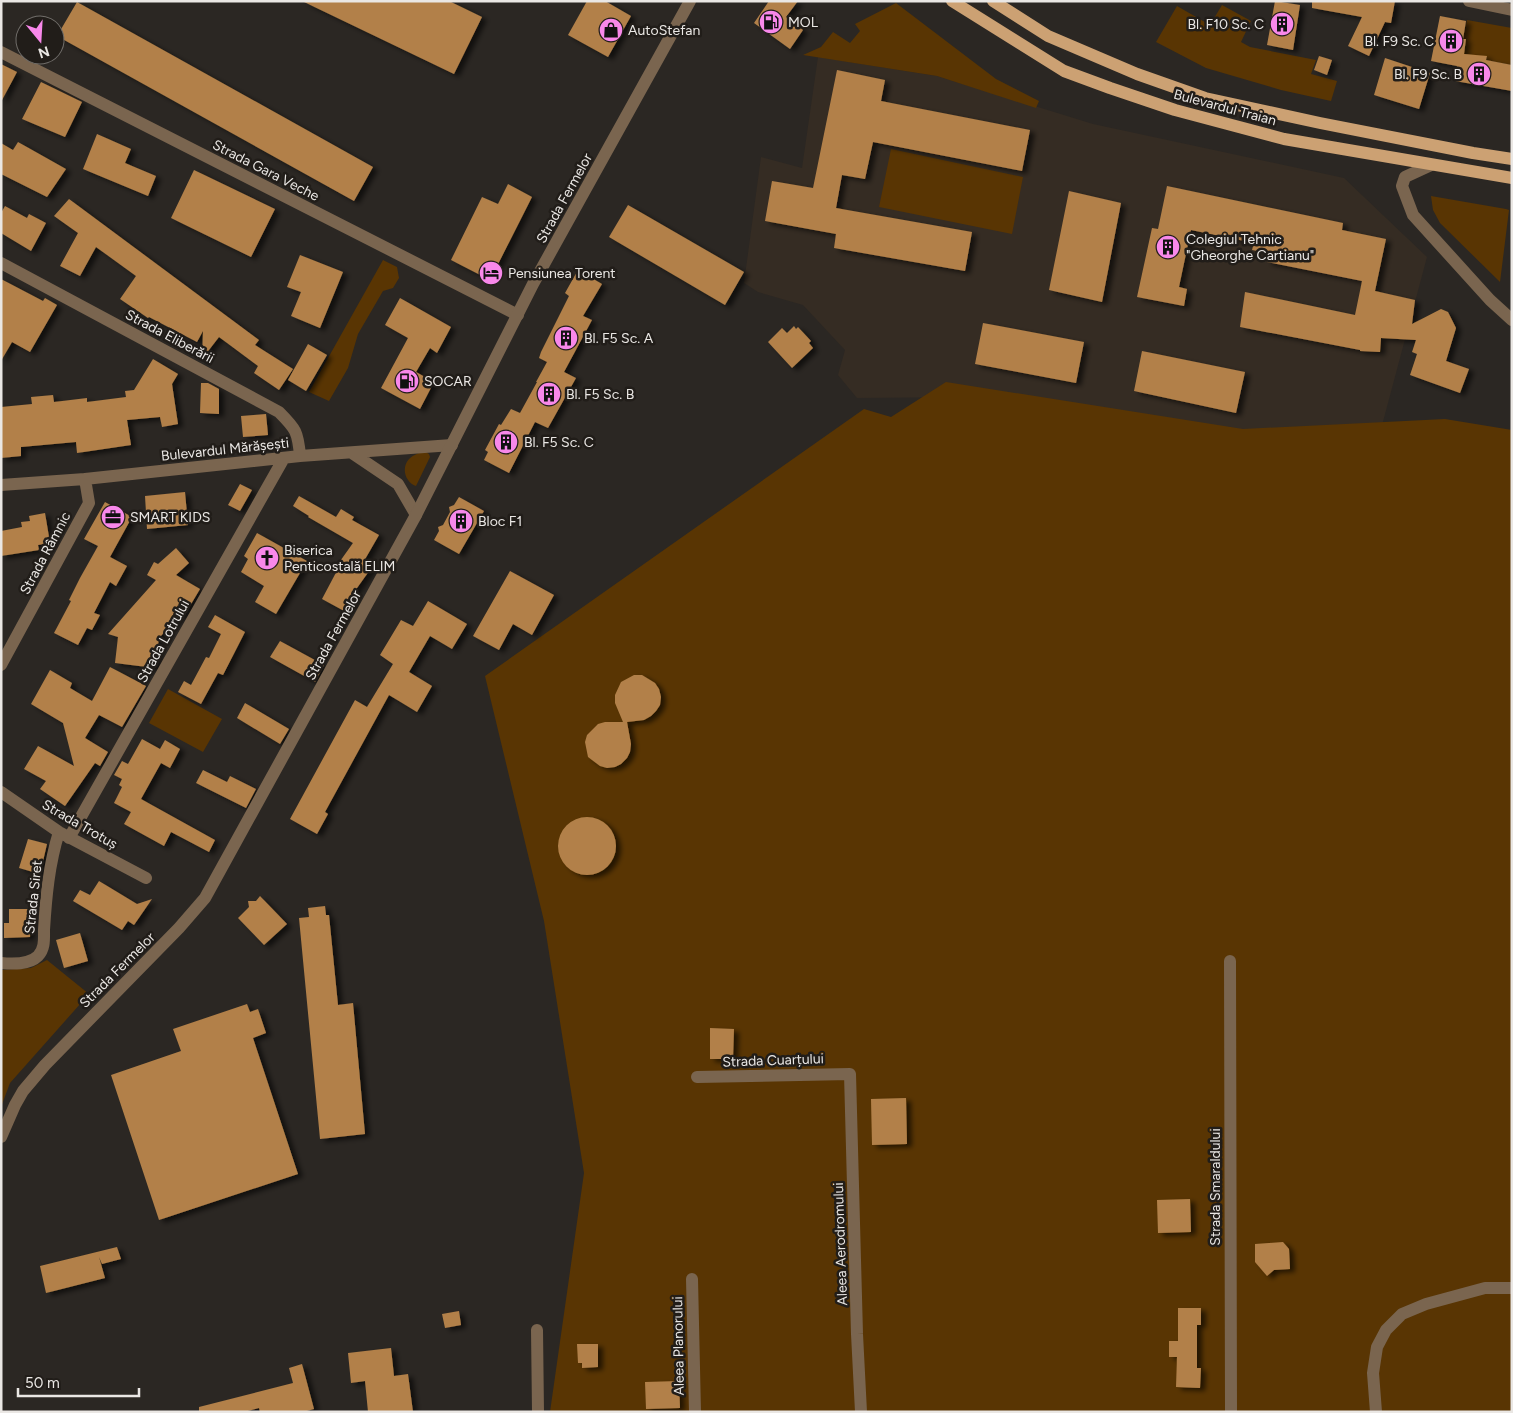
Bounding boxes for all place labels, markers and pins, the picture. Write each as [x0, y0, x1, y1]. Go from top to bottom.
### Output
fuel station icon: MOL [758, 9, 784, 35]
building icon: Bl. F10 Sc. C [1269, 11, 1295, 37]
place label: MOL [788, 14, 819, 31]
place label: Bl. F10 Sc. C [1188, 16, 1264, 33]
shop icon: AutoStefan [598, 17, 624, 43]
place label: AutoStefan [628, 22, 700, 39]
building icon: Bl. F9 Sc. C [1438, 28, 1464, 54]
place label: Bl. F9 Sc. C [1364, 33, 1434, 50]
building icon: Bl. F9 Sc. B [1466, 61, 1492, 87]
place label: Bl. F9 Sc. B [1394, 66, 1462, 83]
place label: Colegiul Tehnic "Gheorghe Cartianu" [1186, 231, 1314, 264]
building icon: Colegiul Tehnic "Gheorghe Cartianu" [1155, 234, 1181, 260]
hotel icon: Pensiunea Torent [478, 260, 504, 286]
place label: Pensiunea Torent [508, 265, 616, 282]
building icon: Bl. F5 Sc. A [553, 325, 579, 351]
place label: Bl. F5 Sc. A [584, 330, 654, 347]
fuel station icon: SOCAR [394, 368, 420, 394]
place label: SOCAR [424, 373, 472, 390]
building icon: Bl. F5 Sc. B [536, 381, 562, 407]
place label: Bl. F5 Sc. B [566, 386, 634, 403]
building icon: Bl. F5 Sc. C [493, 429, 519, 455]
place label: Bl. F5 Sc. C [524, 434, 594, 451]
office icon: SMART KIDS [100, 504, 126, 530]
building icon: Bloc F1 [448, 508, 474, 534]
place label: SMART KIDS [130, 509, 210, 526]
place label: Bloc F1 [478, 513, 522, 530]
place label: Biserica Penticostală ELIM [284, 542, 395, 575]
church icon: Biserica Penticostală ELIM [254, 545, 280, 571]

